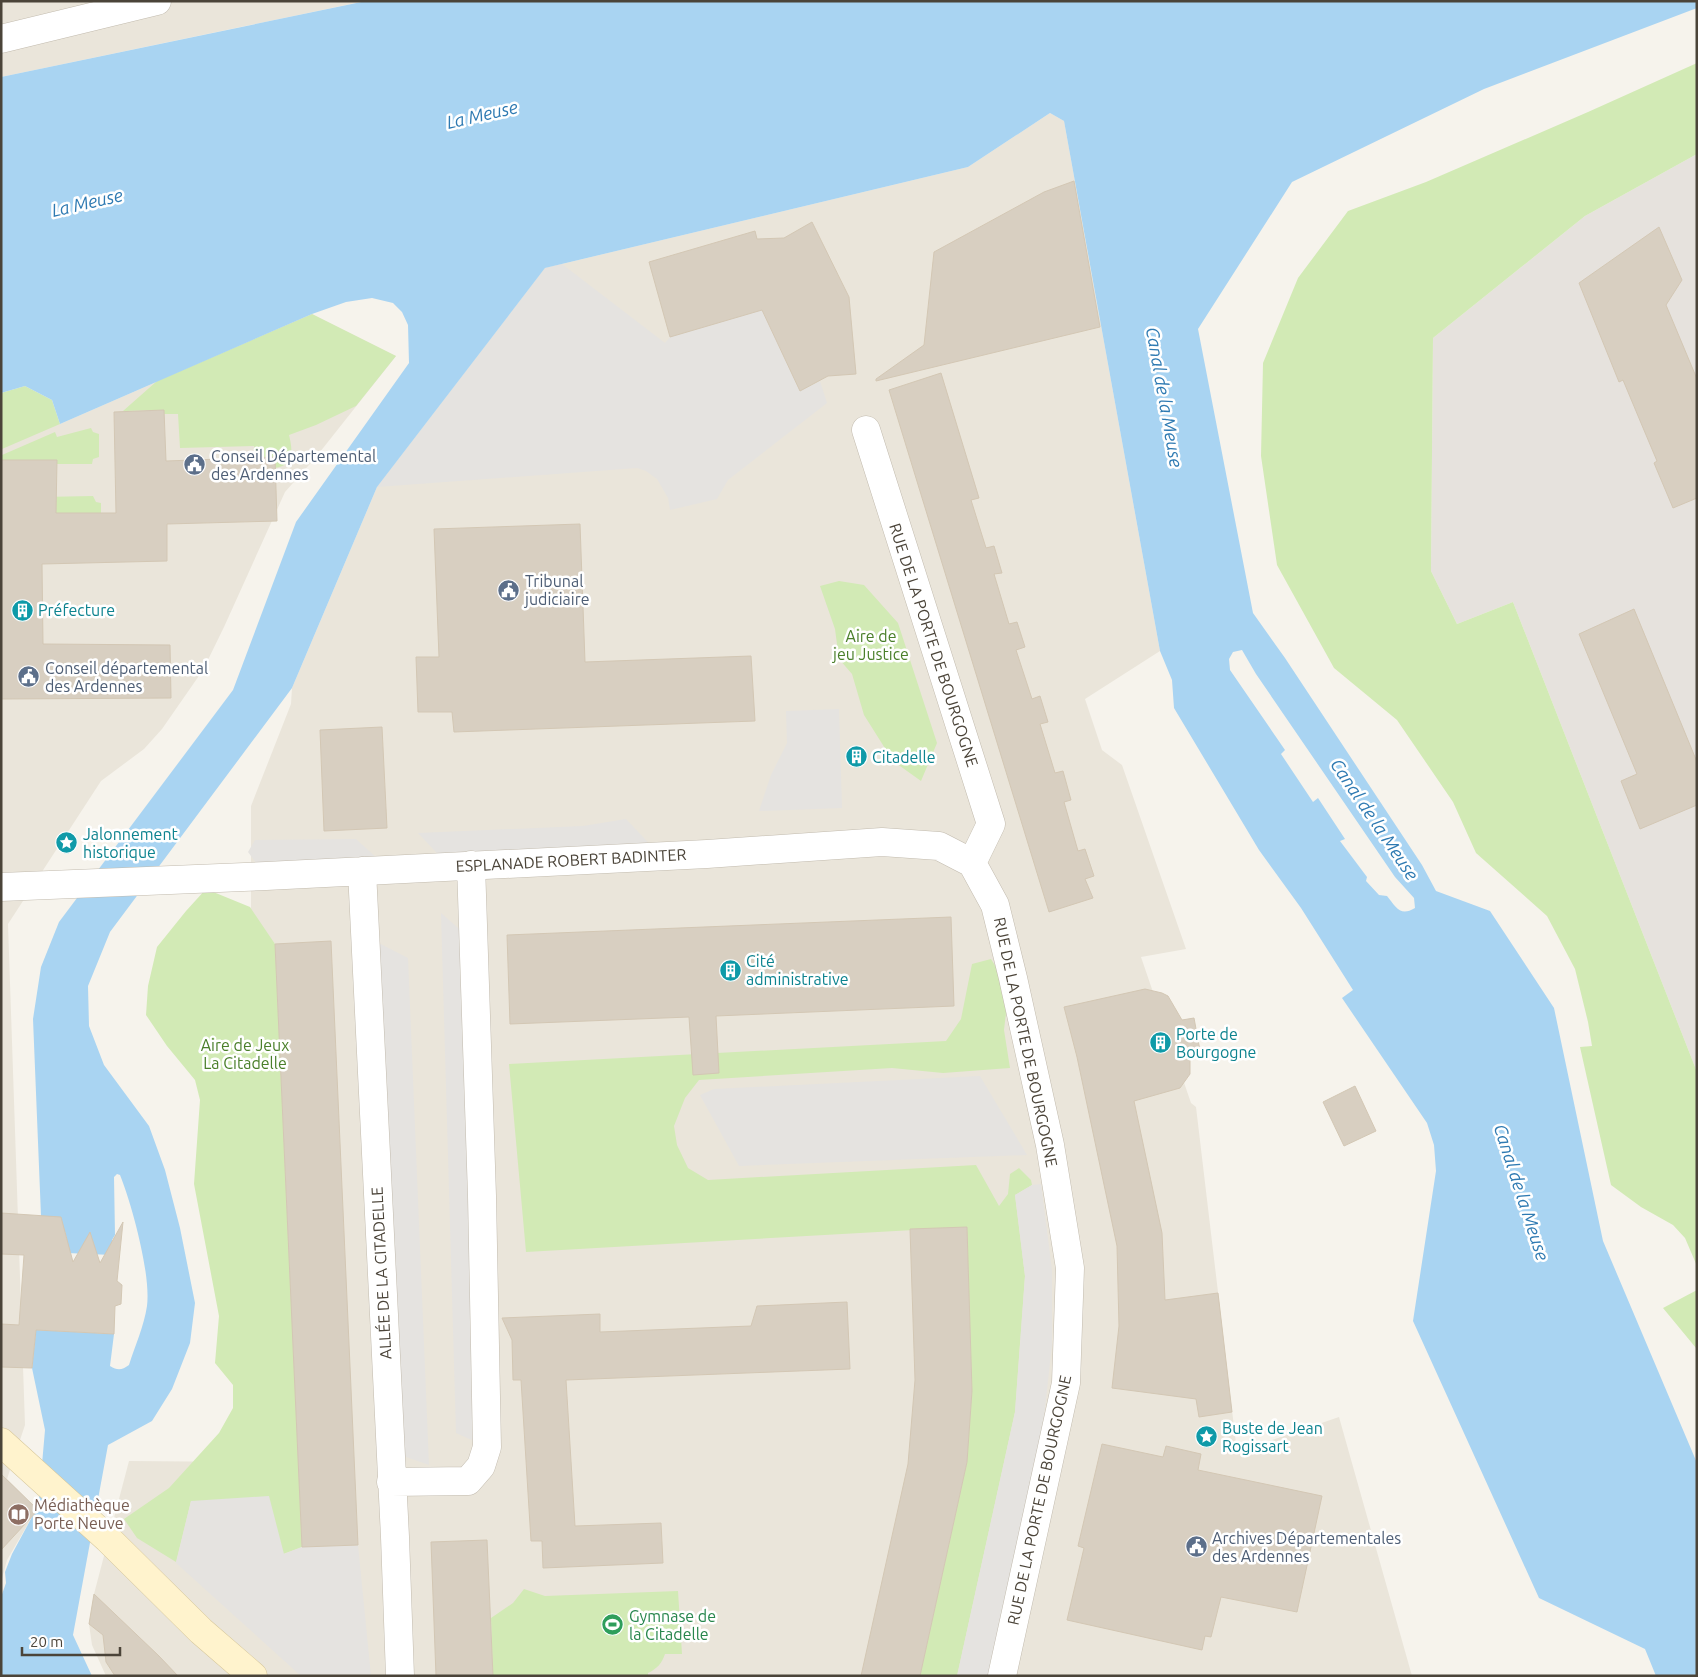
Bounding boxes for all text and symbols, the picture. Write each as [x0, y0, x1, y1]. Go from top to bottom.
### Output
water label: La Meuse [444, 96, 520, 132]
water label: La Meuse [49, 184, 125, 220]
water label: Canal de la Meuse [1143, 325, 1187, 469]
place label: Conseil Départemental des Ardennes [211, 447, 376, 483]
public building icon: Conseil Départemental des Ardennes [183, 453, 207, 477]
street label: RUE DE LA PORTE DE BOURGOGNE [886, 521, 982, 769]
place label: Tribunal judiciaire [523, 572, 590, 608]
public building icon: Tribunal judiciaire [497, 578, 521, 602]
building icon: Préfecture [10, 598, 34, 622]
place label: Préfecture [38, 601, 115, 619]
park label: Aire de jeu Justice [831, 627, 909, 663]
place label: Conseil départemental des Ardennes [45, 659, 208, 695]
public building icon: Conseil départemental des Ardennes [17, 665, 41, 689]
building icon: Citadelle [844, 745, 868, 769]
place label: Citadelle [872, 748, 936, 766]
water label: Canal de la Meuse [1327, 754, 1423, 884]
place label: Jalonnement historique [83, 825, 179, 861]
place icon: Jalonnement historique [55, 831, 79, 855]
street label: ESPLANADE ROBERT BADINTER [455, 845, 687, 875]
street label: RUE DE LA PORTE DE BOURGOGNE [991, 915, 1061, 1169]
place label: Cité administrative [746, 952, 849, 988]
building icon: Cité administrative [718, 958, 742, 982]
place label: Porte de Bourgogne [1176, 1025, 1256, 1061]
building icon: Porte de Bourgogne [1148, 1031, 1172, 1055]
park label: Aire de Jeux La Citadelle [201, 1036, 289, 1072]
water label: Canal de la Meuse [1491, 1121, 1553, 1263]
street label: ALLÉE DE LA CITADELLE [365, 1186, 395, 1360]
street label: RUE DE LA PORTE DE BOURGOGNE [1004, 1373, 1074, 1627]
place label: Buste de Jean Rogissart [1222, 1419, 1323, 1455]
place icon: Buste de Jean Rogissart [1194, 1425, 1218, 1449]
place label: Médiathèque Porte Neuve [34, 1496, 130, 1532]
library icon: Médiathèque Porte Neuve [6, 1502, 30, 1526]
place label: Archives Départementales des Ardennes [1212, 1529, 1401, 1565]
public building icon: Archives Départementales des Ardennes [1184, 1535, 1208, 1559]
place label: Gymnase de la Citadelle [629, 1607, 716, 1643]
sports icon: Gymnase de la Citadelle [601, 1613, 625, 1637]
scale bar [22, 1624, 120, 1656]
text: 20 m [30, 1633, 63, 1650]

